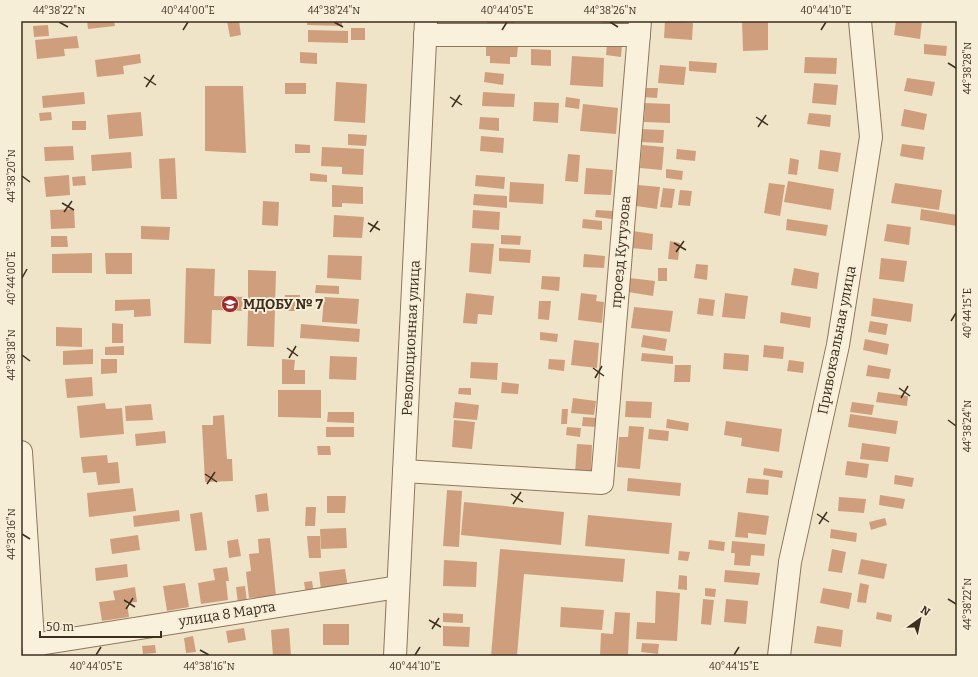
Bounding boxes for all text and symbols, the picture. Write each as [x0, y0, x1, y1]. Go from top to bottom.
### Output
text: 44°38'22"N [33, 5, 85, 17]
text: 40°44'00"E [161, 5, 215, 17]
text: 44°38'24"N [308, 5, 360, 17]
text: 40°44'05"E [481, 5, 533, 17]
text: 44°38'26"N [584, 5, 636, 17]
text: 40°44'10"E [800, 5, 852, 17]
text: 44°38'28"N [962, 42, 974, 94]
text: 44°38'20"N [6, 149, 18, 203]
street label: проезд Кутузова [608, 195, 634, 309]
text: 40°44'00"E [6, 251, 18, 305]
street label: Революционная улица [398, 259, 424, 416]
street label: Привокзальная улица [814, 264, 860, 416]
text: 40°44'15"E [962, 288, 974, 338]
school or university icon: МДОБУ № 7 [220, 294, 240, 314]
place label: МДОБУ № 7 [243, 296, 323, 313]
text: 44°38'18"N [6, 329, 18, 381]
text: 44°38'24"N [962, 400, 974, 452]
text: 44°38'16"N [6, 508, 18, 560]
text: 44°38'22"N [962, 578, 974, 630]
street label: улица 8 Марта [176, 598, 277, 630]
north arrow [900, 599, 940, 639]
text: N [918, 603, 933, 619]
scale bar [40, 613, 161, 639]
text: 50 m [46, 620, 75, 634]
text: 40°44'05"E [70, 661, 122, 673]
text: 44°38'16"N [183, 661, 235, 673]
text: 40°44'10"E [389, 661, 441, 673]
text: 40°44'15"E [709, 661, 759, 673]

